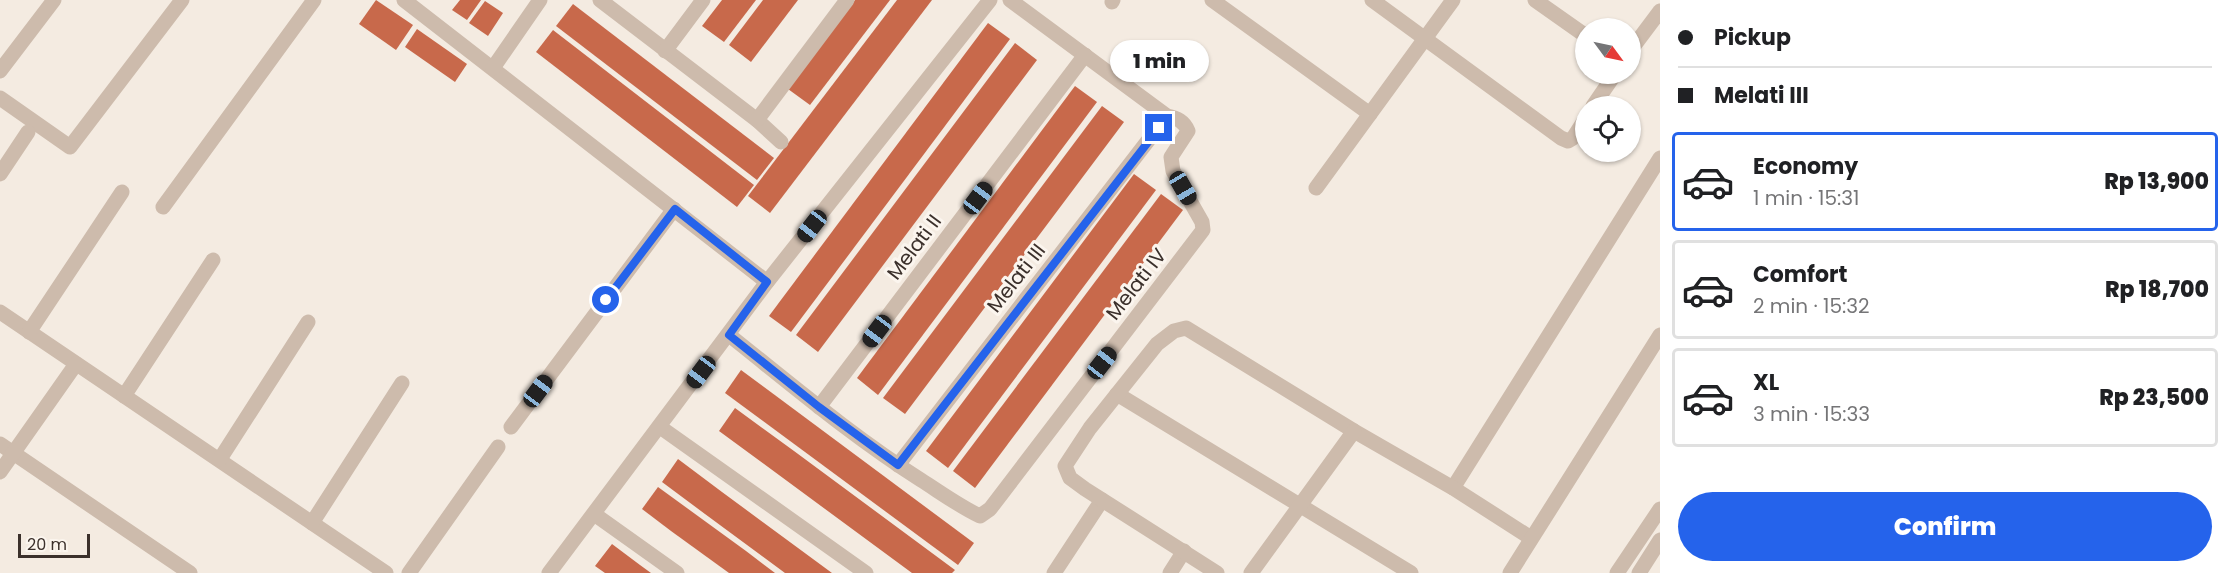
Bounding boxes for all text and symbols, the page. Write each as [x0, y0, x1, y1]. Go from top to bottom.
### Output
north arrow [1575, 18, 1641, 84]
map controls [1575, 18, 1641, 162]
text: Pickup [1714, 22, 1791, 53]
callout: 1 min [1110, 41, 1208, 83]
text: 1 min [1133, 47, 1186, 75]
text: Melati III [1714, 80, 1809, 111]
button: locate [1575, 96, 1641, 162]
route end [1145, 114, 1172, 141]
text: Economy [1753, 151, 1858, 182]
icon: car [1681, 155, 1735, 209]
text: Rp 13,900 [2104, 166, 2209, 197]
car [1166, 168, 1200, 208]
car [960, 178, 996, 218]
text: 1 min · 15:31 [1753, 184, 1859, 212]
car [794, 206, 830, 246]
street label: Melati II [880, 208, 948, 286]
street label: Melati III [980, 238, 1052, 318]
street label: Melati IV [1099, 242, 1173, 326]
text: Comfort [1753, 259, 1847, 290]
icon: car [1681, 263, 1735, 317]
text: Rp 18,700 [2105, 274, 2209, 305]
route start [592, 286, 619, 313]
text: 2 min · 15:32 [1753, 292, 1870, 320]
car [859, 311, 895, 351]
car [1084, 343, 1120, 383]
car [683, 352, 719, 392]
text: XL [1753, 367, 1779, 398]
car [520, 371, 556, 411]
icon: car [1681, 371, 1735, 425]
text: Rp 23,500 [2099, 382, 2209, 413]
text: 3 min · 15:33 [1753, 400, 1870, 428]
button: Confirm [1678, 492, 2212, 561]
scale bar [18, 531, 90, 558]
text: 20 m [27, 533, 67, 556]

